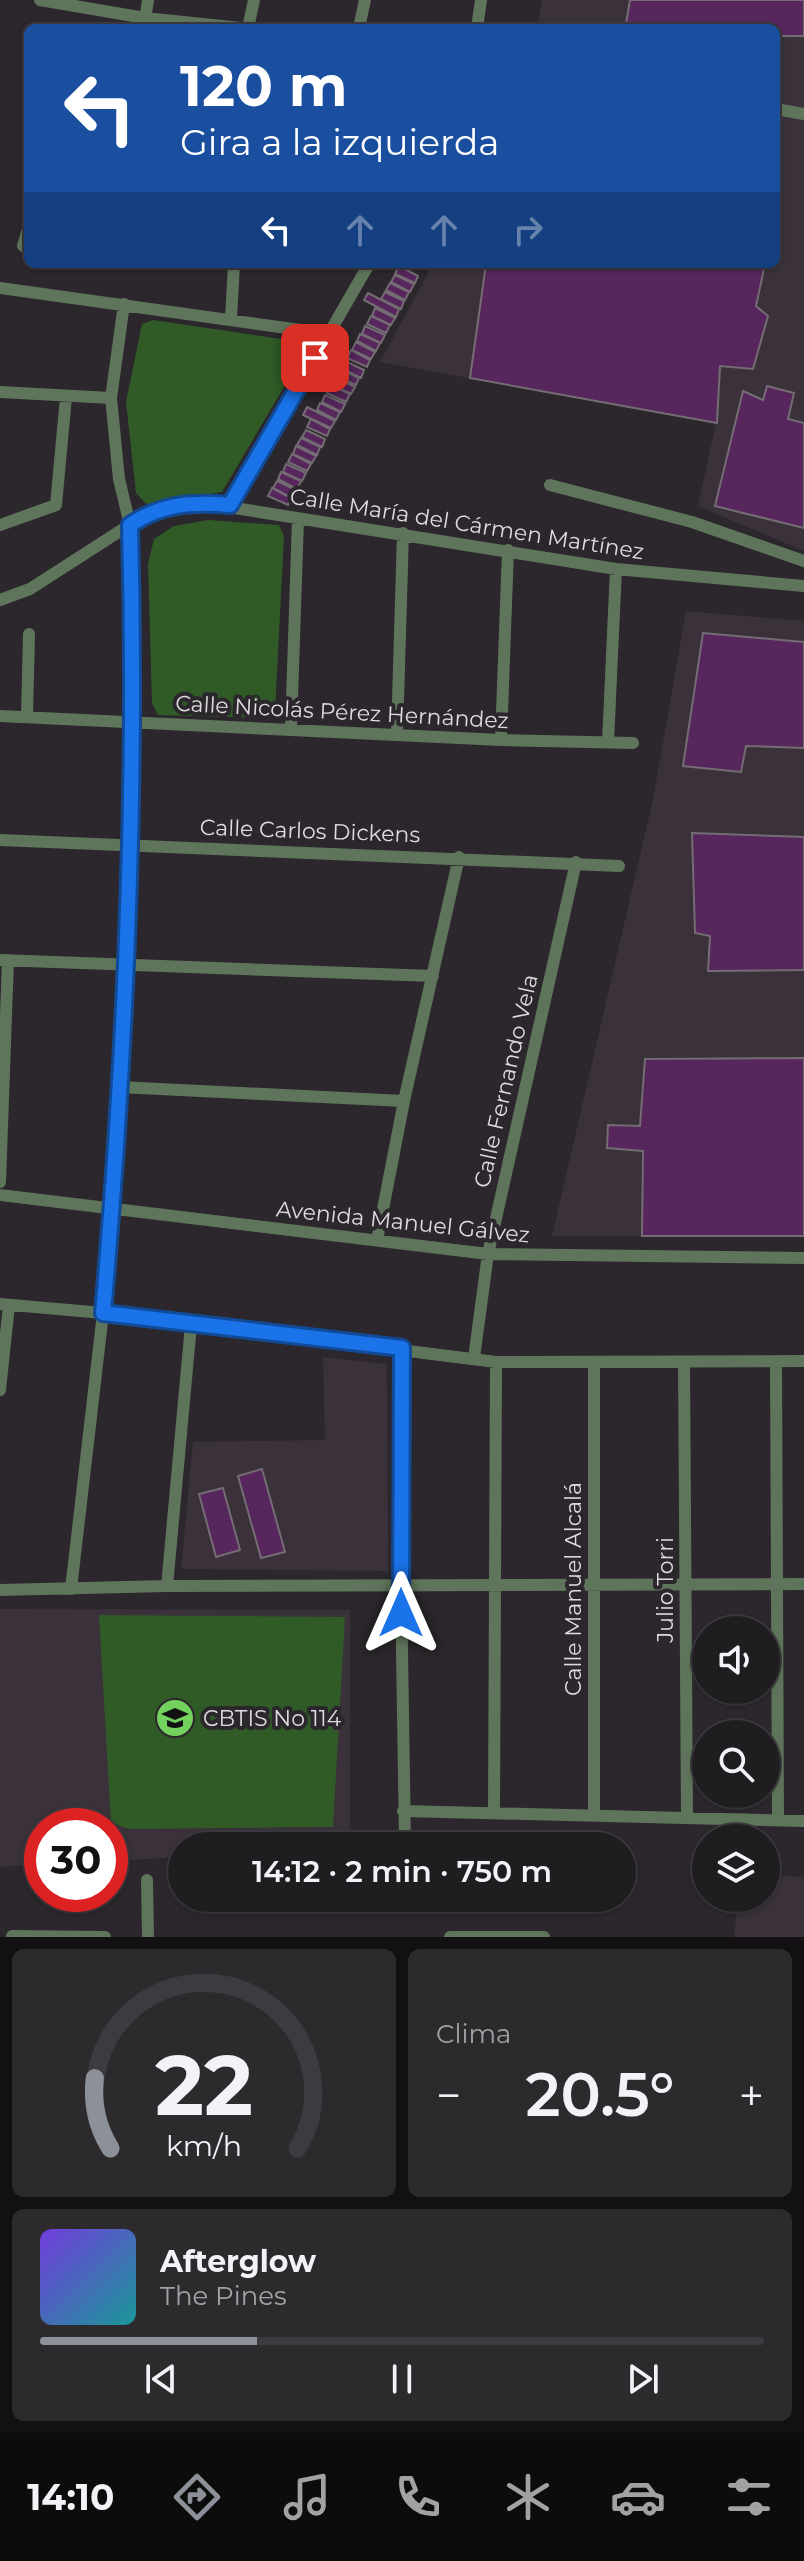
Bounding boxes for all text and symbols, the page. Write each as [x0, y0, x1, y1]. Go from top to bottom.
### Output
text: 120 m [180, 52, 348, 120]
icon: left [48, 56, 152, 160]
text: Gira a la izquierda [180, 120, 500, 164]
icon: left [254, 208, 298, 252]
icon: ahead [338, 208, 382, 252]
icon: ahead [422, 208, 466, 252]
icon: right [506, 208, 550, 252]
pin [281, 324, 349, 392]
icon: arrive [293, 336, 337, 380]
street label: Calle María del Cármen Martínez [288, 483, 646, 565]
street label: Calle Nicolás Pérez Hernández [175, 690, 509, 734]
street label: Calle Carlos Dickens [199, 814, 421, 848]
street label: Calle Fernando Vela [468, 972, 544, 1190]
street label: Avenida Manuel Gálvez [275, 1195, 531, 1249]
street label: Calle Manuel Alcalá [560, 1482, 587, 1696]
street label: Julio Torri [652, 1537, 679, 1644]
position arrow [359, 1571, 443, 1655]
map controls [692, 1616, 780, 1912]
button: sound [692, 1616, 780, 1704]
school or university icon: CBTIS No 114 [154, 1697, 196, 1739]
place label: CBTIS No 114 [203, 1705, 342, 1732]
button: search [692, 1720, 780, 1808]
speed limit sign: 30 [24, 1808, 128, 1912]
button: layers [692, 1824, 780, 1912]
text: 14:12 · 2 min · 750 m [252, 1853, 552, 1890]
text: Clima [436, 2018, 511, 2050]
text: 22 [155, 2034, 253, 2136]
text: 20.5° [526, 2058, 674, 2131]
text: − [436, 2068, 461, 2122]
text: + [739, 2068, 764, 2122]
text: km/h [166, 2128, 242, 2163]
text: Afterglow [160, 2243, 316, 2280]
text: The Pines [160, 2280, 287, 2312]
icon: previous [139, 2357, 183, 2401]
icon: pause [380, 2357, 424, 2401]
icon: next [621, 2357, 665, 2401]
icon: directions [169, 2469, 225, 2525]
icon: music [279, 2469, 335, 2525]
icon: phone [390, 2469, 446, 2525]
icon: climate [500, 2469, 556, 2525]
icon: car [610, 2469, 666, 2525]
icon: filters [721, 2469, 777, 2525]
text: 14:10 [27, 2475, 114, 2519]

